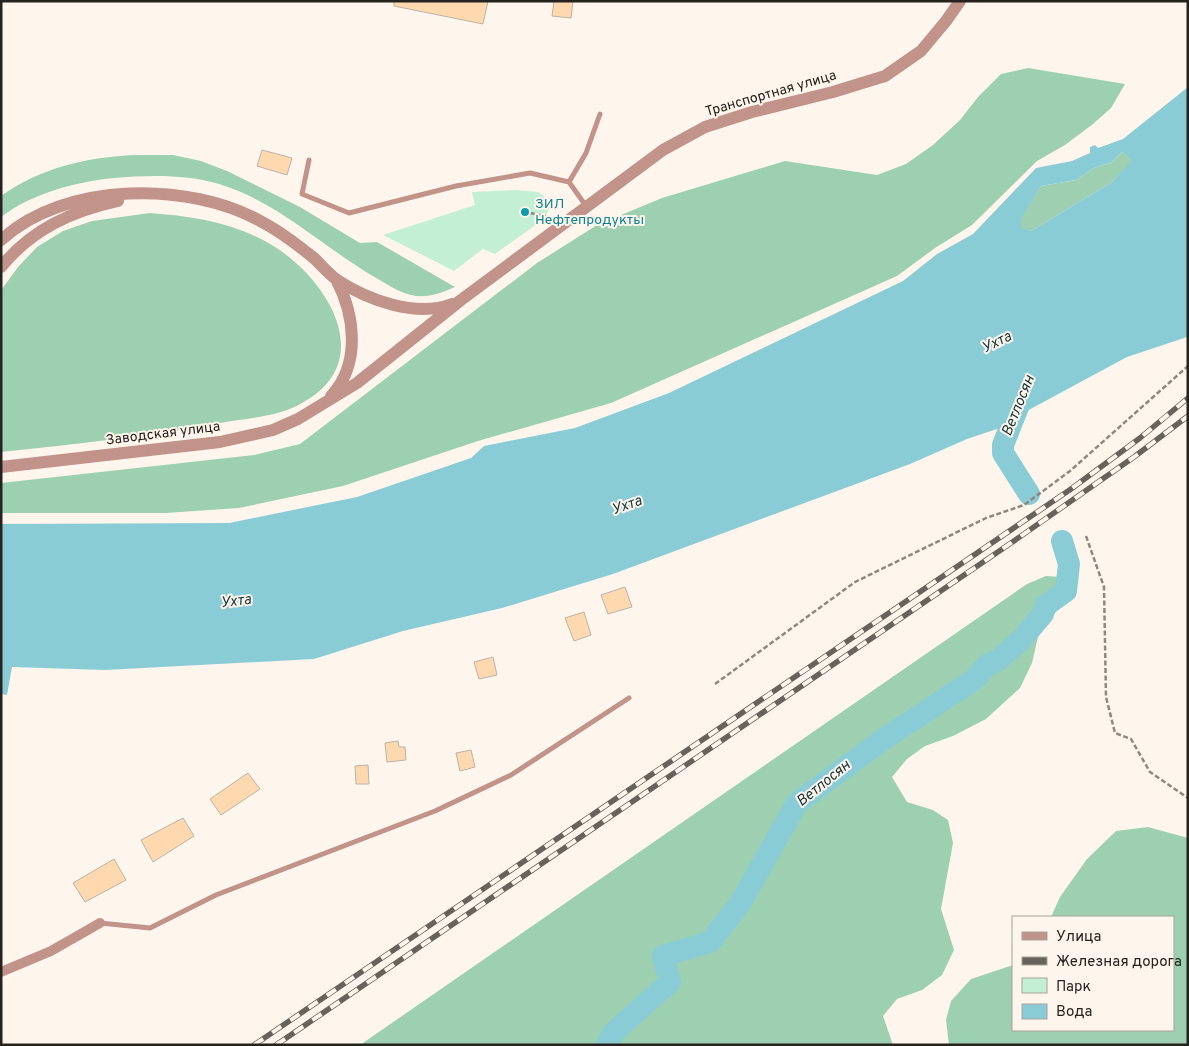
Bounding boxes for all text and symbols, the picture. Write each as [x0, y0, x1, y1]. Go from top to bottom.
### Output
street label: Транспортная улица [704, 67, 838, 121]
place label: ЗИЛ Нефтепродукты [535, 196, 644, 229]
marker: ЗИЛ Нефтепродукты [519, 206, 531, 218]
water label: Ухта [979, 327, 1015, 358]
water label: Ветлосян [998, 372, 1040, 439]
street label: Заводская улица [105, 419, 221, 449]
water label: Ухта [609, 492, 645, 520]
water label: Ухта [220, 591, 253, 613]
water label: Ветлосян [793, 756, 855, 812]
legend [1012, 916, 1174, 1031]
text: Улица [1056, 928, 1101, 947]
text: Железная дорога [1056, 953, 1182, 972]
text: Парк [1056, 978, 1091, 997]
text: Вода [1056, 1003, 1092, 1022]

